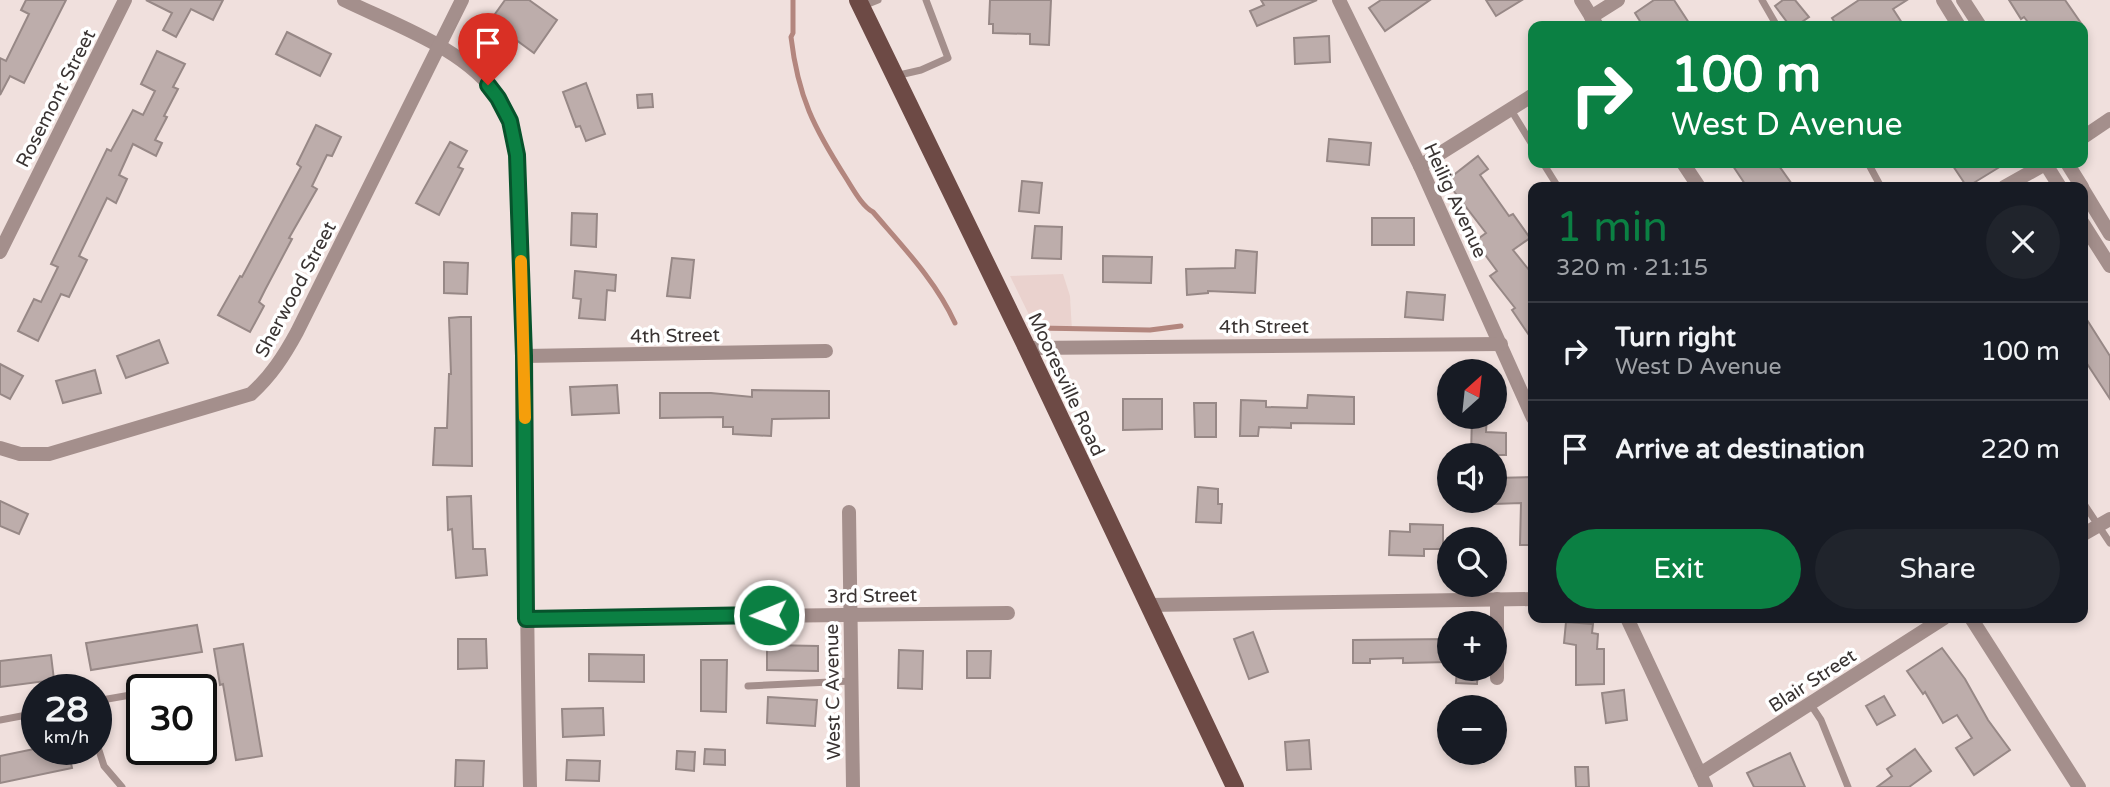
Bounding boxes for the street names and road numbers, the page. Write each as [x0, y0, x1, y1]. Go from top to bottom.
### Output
street label: Rosemont Street [12, 26, 100, 171]
street label: Heilig Avenue [1419, 140, 1491, 261]
street label: Sherwood Street [251, 218, 341, 361]
street label: Mooresville Road [1023, 309, 1109, 460]
street label: 4th Street [1219, 316, 1309, 338]
street label: 4th Street [630, 324, 720, 348]
street label: 3rd Street [827, 584, 917, 608]
street label: West C Avenue [821, 624, 845, 760]
street label: Blair Street [1765, 644, 1860, 717]

